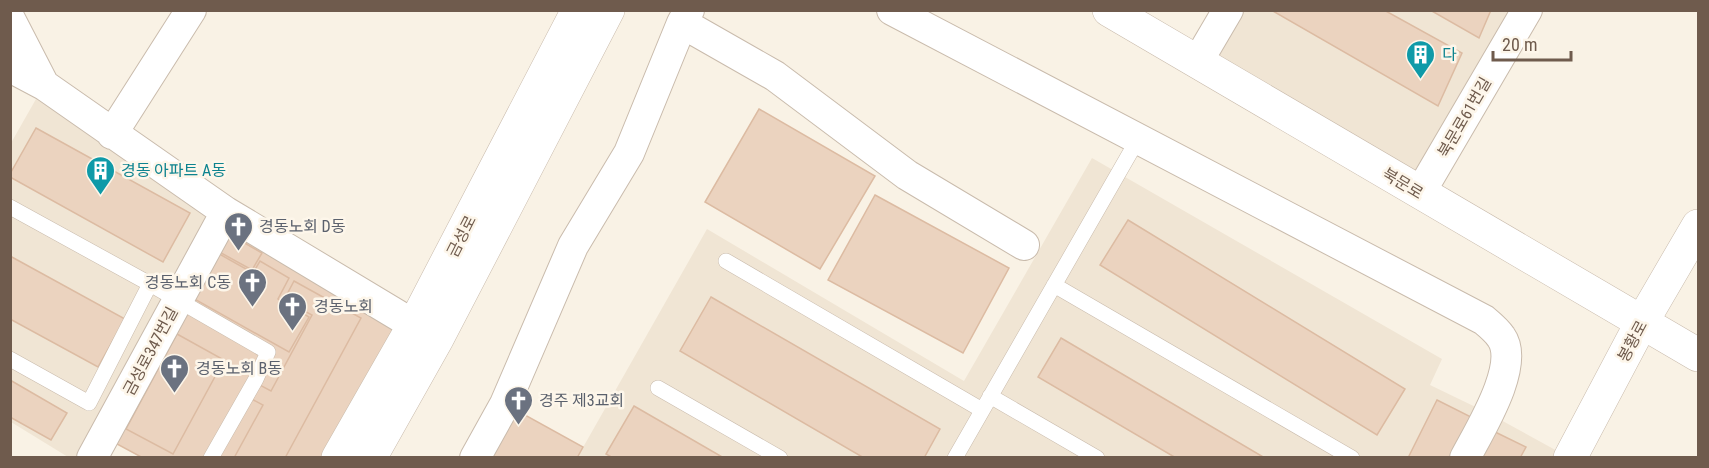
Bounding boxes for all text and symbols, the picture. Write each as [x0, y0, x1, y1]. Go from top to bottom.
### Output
scale bar [1493, 24, 1571, 62]
text: 20 m [1502, 34, 1537, 55]
building icon: 다 [1405, 38, 1437, 80]
place label: 다 [1442, 45, 1457, 64]
street label: 북문로61번길 [1434, 74, 1495, 161]
building icon: 경동 아파트 A동 [84, 154, 116, 196]
place label: 경동 아파트 A동 [121, 161, 226, 180]
street label: 북문로 [1379, 164, 1427, 203]
church icon: 경동노회 D동 [222, 210, 254, 252]
street label: 금성로 [443, 212, 480, 260]
place label: 경동노회 D동 [259, 217, 346, 236]
church icon: 경동노회 C동 [236, 266, 268, 308]
place label: 경동노회 C동 [145, 273, 231, 292]
church icon: 경동노회 [277, 290, 309, 332]
place label: 경동노회 [314, 297, 373, 316]
street label: 금성로347번길 [119, 304, 182, 399]
street label: 봉황로 [1614, 317, 1651, 365]
church icon: 경동노회 B동 [159, 352, 191, 394]
place label: 경동노회 B동 [196, 359, 282, 378]
church icon: 경주 제3교회 [502, 384, 534, 426]
place label: 경주 제3교회 [539, 391, 624, 410]

